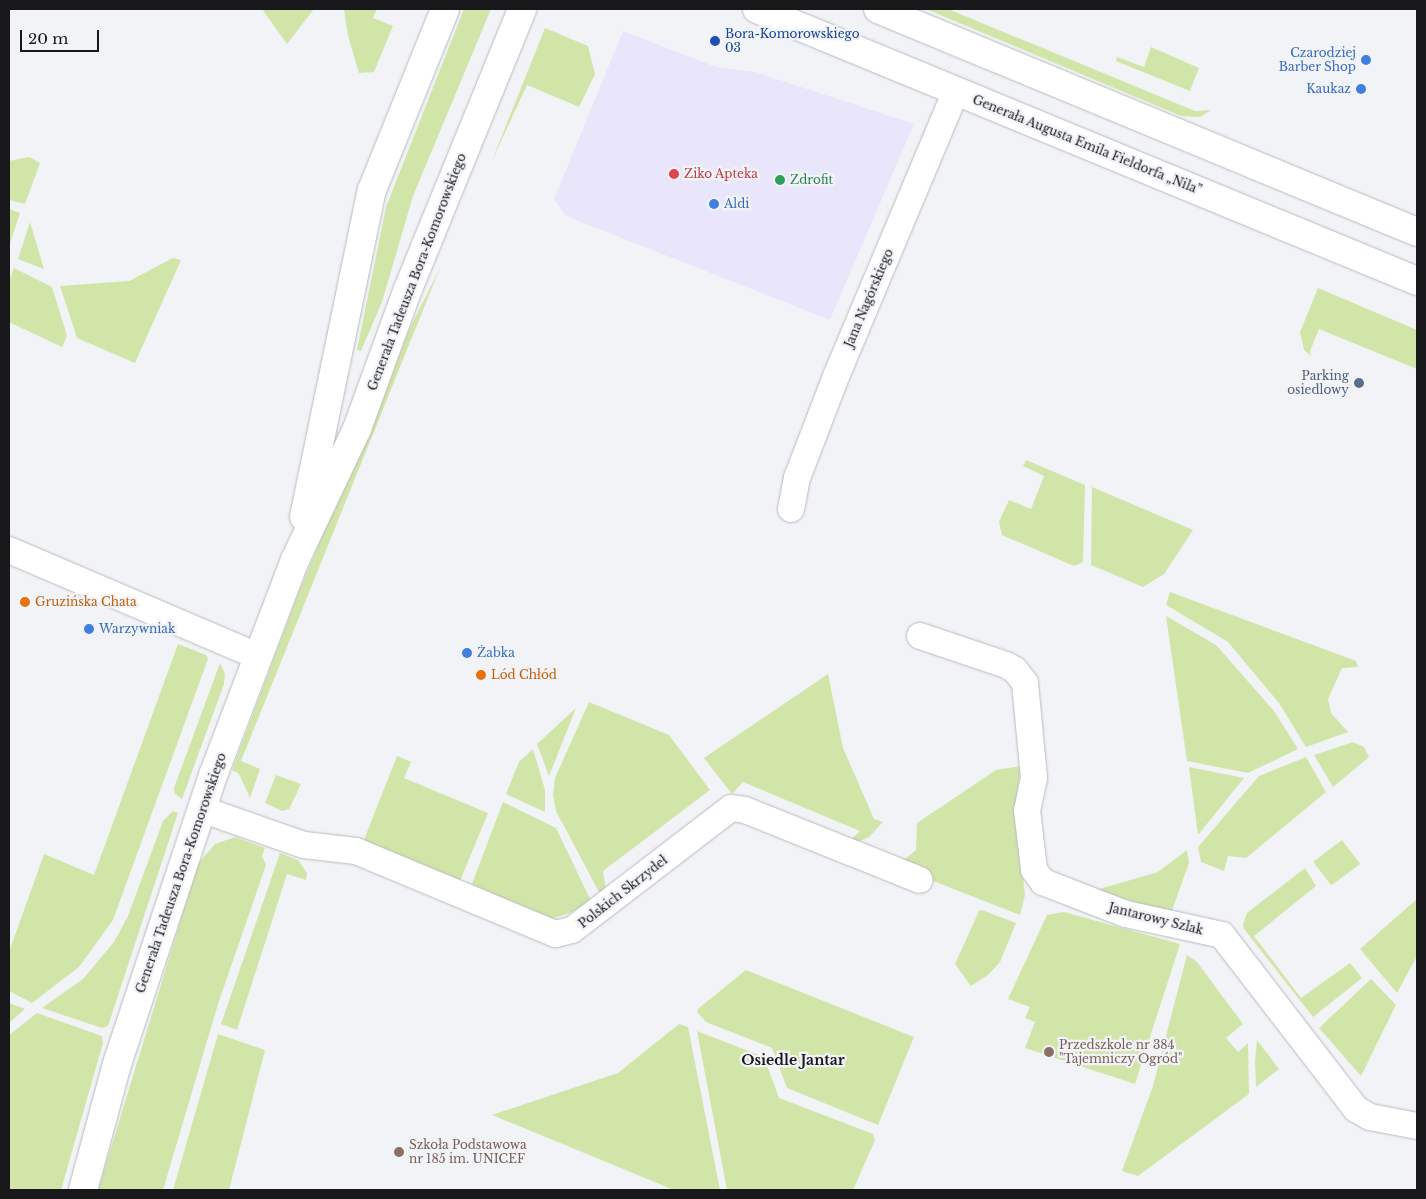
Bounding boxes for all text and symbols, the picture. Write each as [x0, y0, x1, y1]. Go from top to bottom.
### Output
scale bar [22, 20, 101, 52]
place label: Bora-Komorowskiego 03 [725, 27, 860, 55]
text: 20 m [28, 29, 68, 48]
marker: Bora-Komorowskiego 03 [709, 35, 721, 47]
place label: Czarodziej Barber Shop [1279, 46, 1356, 74]
marker: Czarodziej Barber Shop [1360, 54, 1372, 66]
place label: Kaukaz [1306, 82, 1351, 96]
marker: Kaukaz [1355, 83, 1367, 95]
street label: Generała Augusta Emila Fieldorfa „Nila” [970, 92, 1204, 198]
street label: Generała Tadeusza Bora-Komorowskiego [365, 151, 469, 393]
place label: Ziko Apteka [684, 167, 758, 181]
marker: Ziko Apteka [668, 168, 680, 180]
place label: Zdrofit [790, 173, 833, 187]
marker: Zdrofit [774, 174, 786, 186]
place label: Aldi [724, 197, 749, 211]
marker: Aldi [708, 198, 720, 210]
street label: Jana Nagórskiego [842, 246, 896, 350]
place label: Parking osiedlowy [1287, 369, 1349, 397]
marker: Parking osiedlowy [1353, 377, 1365, 389]
place label: Gruzińska Chata [35, 595, 137, 609]
marker: Gruzińska Chata [19, 596, 31, 608]
place label: Warzywniak [99, 622, 175, 636]
marker: Warzywniak [83, 623, 95, 635]
place label: Żabka [477, 646, 515, 660]
marker: Żabka [461, 647, 473, 659]
place label: Lód Chłód [491, 668, 557, 682]
marker: Lód Chłód [475, 669, 487, 681]
street label: Generała Tadeusza Bora-Komorowskiego [133, 751, 229, 995]
street label: Polskich Skrzydeł [576, 853, 670, 931]
street label: Jantarowy Szlak [1107, 900, 1205, 938]
place label: Przedszkole nr 384 "Tajemniczy Ogród" [1059, 1038, 1183, 1066]
marker: Przedszkole nr 384 "Tajemniczy Ogród" [1043, 1046, 1055, 1058]
district label: Osiedle Jantar [741, 1052, 845, 1068]
place label: Szkoła Podstawowa nr 185 im. UNICEF [409, 1138, 527, 1166]
marker: Szkoła Podstawowa nr 185 im. UNICEF [393, 1146, 405, 1158]

